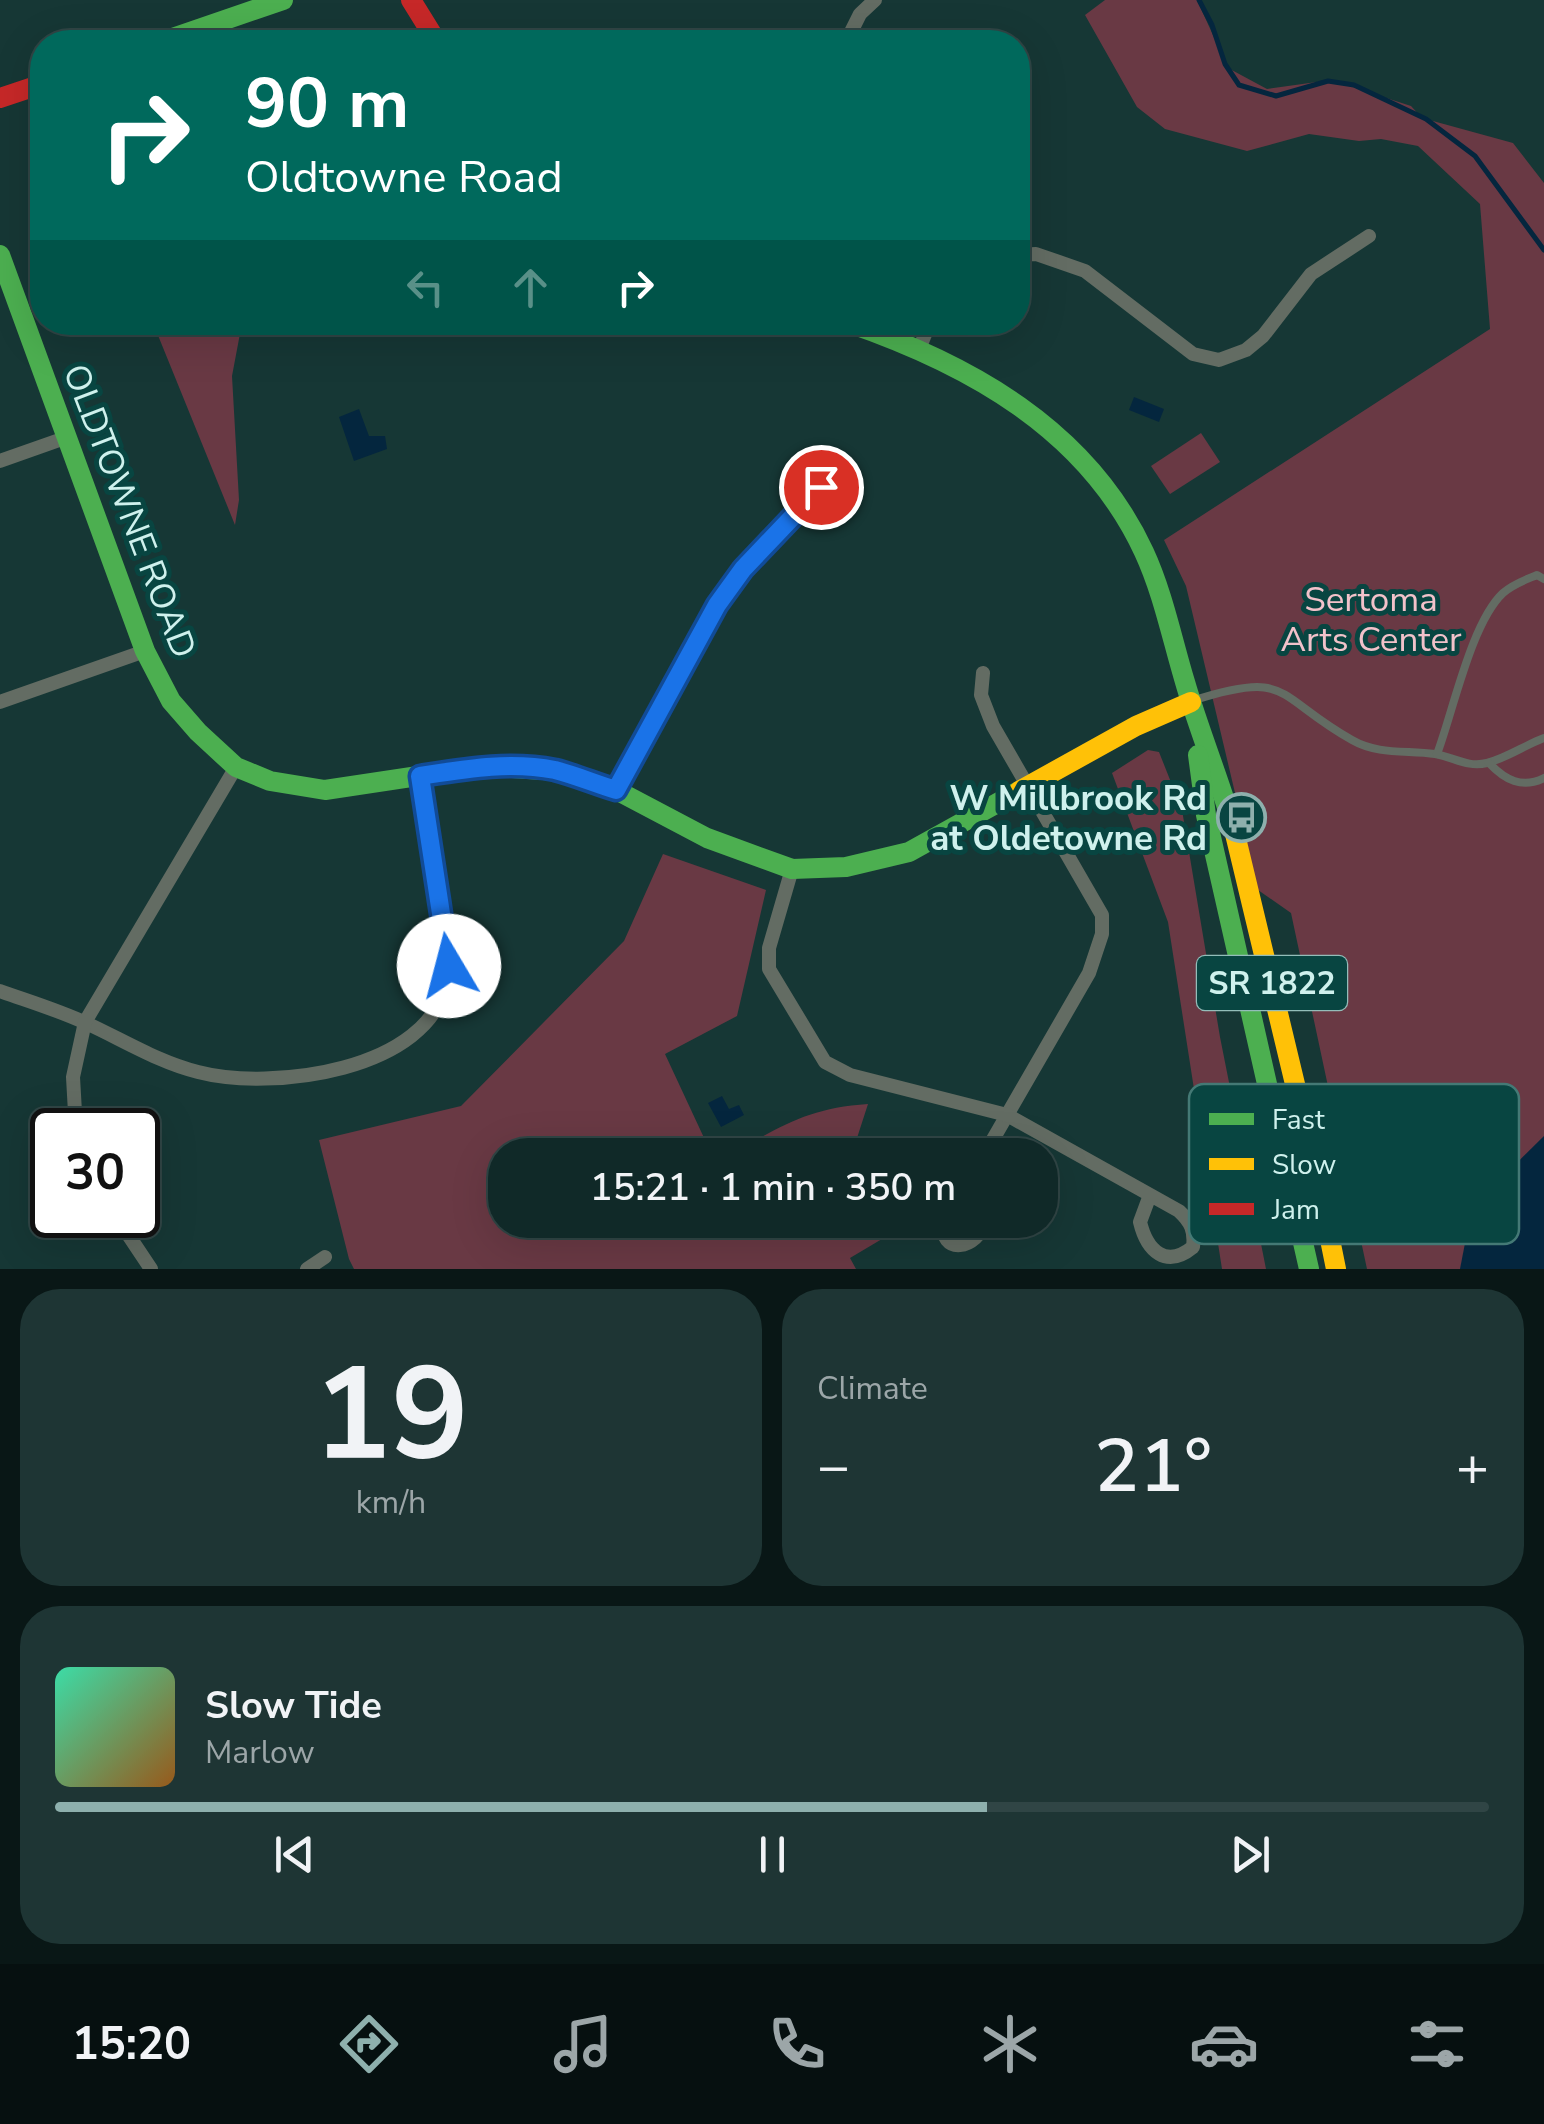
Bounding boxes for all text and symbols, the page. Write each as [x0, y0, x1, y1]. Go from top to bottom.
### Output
text: 90 m [245, 56, 409, 152]
icon: right [80, 70, 210, 200]
text: Oldtowne Road [245, 147, 563, 208]
icon: left [398, 260, 453, 315]
icon: ahead [503, 260, 558, 315]
icon: right [608, 260, 663, 315]
street label: OLDTOWNE ROAD [52, 358, 207, 665]
pin [779, 445, 864, 530]
icon: arrive [794, 460, 849, 515]
park label: Sertoma Arts Center [1280, 576, 1462, 663]
place label: W Millbrook Rd at Oldetowne Rd [930, 775, 1207, 862]
bus stop icon: W Millbrook Rd at Oldetowne Rd [1216, 792, 1268, 844]
position arrow [397, 914, 501, 1018]
road number: SR 1822 [1197, 956, 1347, 1010]
legend [1189, 1084, 1519, 1244]
text: Fast [1272, 1101, 1325, 1139]
speed limit sign: 30 [30, 1108, 160, 1238]
text: Slow [1272, 1146, 1336, 1184]
text: 15:21 · 1 min · 350 m [590, 1162, 956, 1213]
text: Jam [1271, 1191, 1320, 1229]
text: 19 [313, 1327, 469, 1504]
text: Climate [817, 1367, 928, 1410]
text: 21° [1094, 1415, 1212, 1517]
text: − [817, 1429, 850, 1504]
text: + [1456, 1429, 1489, 1504]
text: km/h [356, 1481, 426, 1524]
text: Slow Tide [205, 1680, 382, 1731]
text: Marlow [205, 1731, 315, 1774]
icon: previous [267, 1827, 322, 1882]
icon: pause [745, 1827, 800, 1882]
icon: next [1223, 1827, 1278, 1882]
icon: directions [334, 2009, 404, 2079]
icon: music [548, 2009, 618, 2079]
icon: phone [762, 2009, 832, 2079]
icon: climate [975, 2009, 1045, 2079]
icon: car [1189, 2009, 1259, 2079]
icon: filters [1402, 2009, 1472, 2079]
text: 15:20 [72, 2014, 191, 2075]

